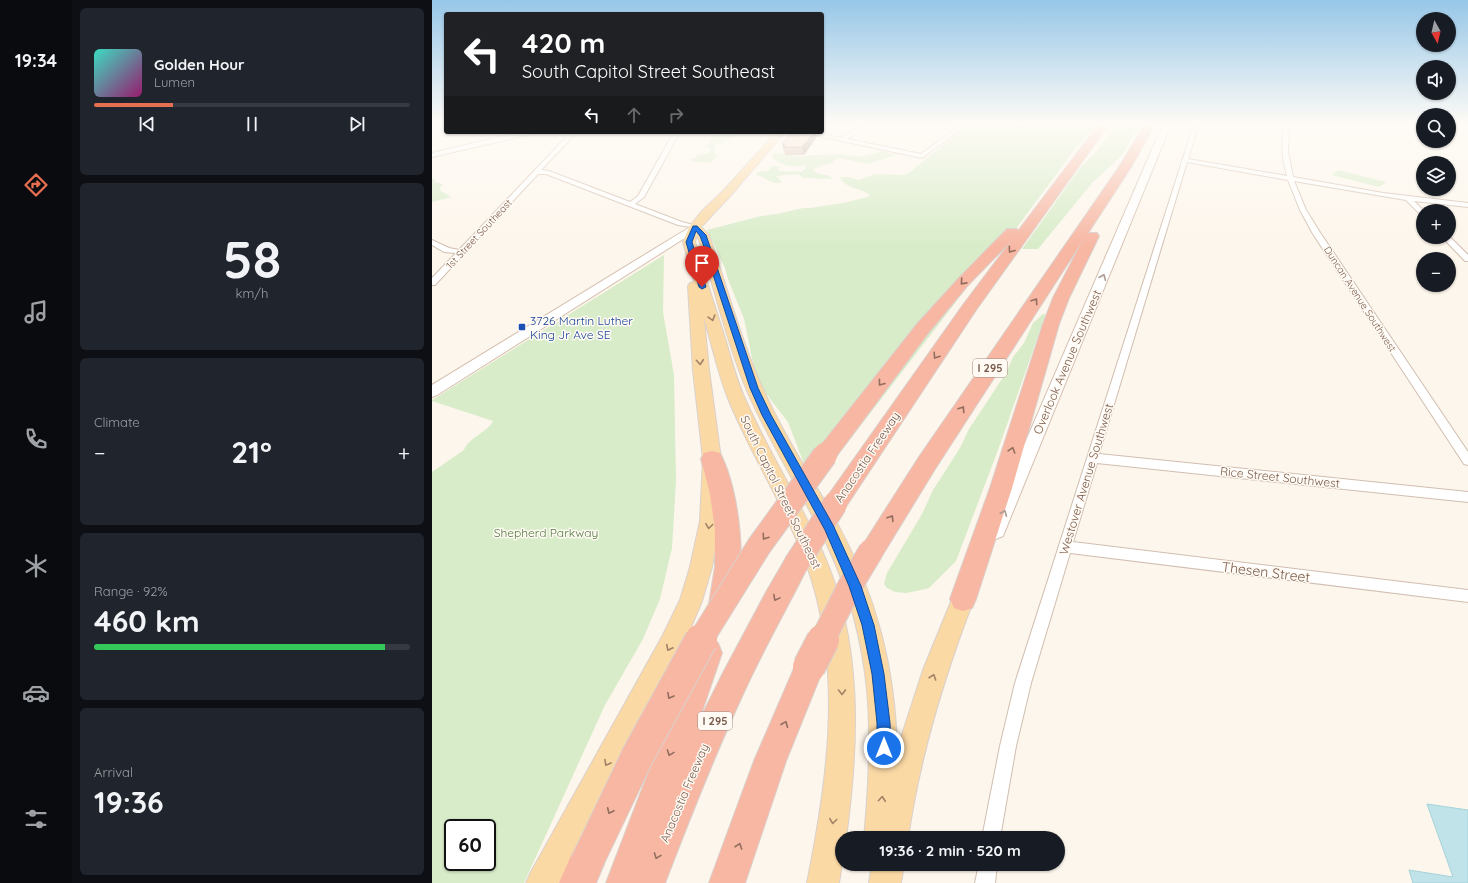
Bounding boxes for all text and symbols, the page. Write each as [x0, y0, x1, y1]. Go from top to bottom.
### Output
north arrow [1416, 12, 1456, 52]
map controls [1416, 12, 1456, 292]
text: 420 m [522, 25, 605, 60]
icon: left [456, 28, 508, 80]
text: 19:34 [15, 49, 57, 72]
text: Golden Hour [154, 55, 245, 74]
text: South Capitol Street Southeast [522, 60, 775, 83]
button: sound [1416, 60, 1456, 100]
text: Lumen [154, 74, 195, 90]
icon: left [581, 104, 603, 126]
icon: ahead [623, 104, 645, 126]
icon: right [665, 104, 687, 126]
button: search [1416, 108, 1456, 148]
icon: previous [136, 113, 158, 135]
icon: pause [241, 113, 263, 135]
icon: next [346, 113, 368, 135]
button: layers [1416, 156, 1456, 196]
icon: directions [22, 171, 50, 199]
street label: 1st Street Southeast [443, 196, 515, 272]
button: + [1416, 204, 1456, 244]
text: 58 [223, 226, 281, 291]
street label: Duncan Avenue Southwest [1321, 244, 1399, 355]
pin [685, 246, 719, 287]
one-way arrow [1009, 246, 1016, 253]
icon: arrive [691, 252, 713, 274]
button: − [1416, 252, 1456, 292]
one-way arrow [1098, 273, 1106, 280]
one-way arrow [960, 277, 967, 285]
text: km/h [236, 285, 268, 301]
street label: Overlook Avenue Southwest [1030, 288, 1104, 436]
icon: music [22, 298, 50, 326]
one-way arrow [1030, 298, 1038, 305]
place label: 3726 Martin Luther King Jr Ave SE [530, 313, 633, 342]
one-way arrow [707, 315, 716, 322]
marker: 3726 Martin Luther King Jr Ave SE [517, 322, 527, 332]
one-way arrow [934, 352, 941, 359]
one-way arrow [695, 359, 704, 365]
road number: I 295 [973, 359, 1007, 377]
one-way arrow [878, 378, 885, 385]
street label: Westover Avenue Southwest [1056, 401, 1116, 557]
one-way arrow [957, 406, 965, 413]
street label: Anacostia Freeway [831, 409, 903, 505]
street label: South Capitol Street Southeast [737, 413, 825, 571]
text: Climate [94, 414, 140, 430]
icon: phone [22, 425, 50, 453]
text: 21° [231, 433, 272, 471]
text: − [94, 439, 105, 467]
text: + [398, 439, 410, 467]
one-way arrow [1007, 447, 1016, 454]
street label: Rice Street Southwest [1219, 463, 1341, 491]
one-way arrow [999, 510, 1007, 517]
one-way arrow [886, 515, 894, 522]
one-way arrow [705, 523, 714, 529]
park label: Shepherd Parkway [494, 525, 598, 540]
one-way arrow [763, 532, 770, 539]
icon: climate [22, 552, 50, 580]
street label: Thesen Street [1221, 558, 1311, 586]
text: Range · 92% [94, 583, 168, 599]
one-way arrow [774, 594, 781, 601]
text: 460 km [94, 602, 200, 640]
one-way arrow [666, 644, 674, 652]
one-way arrow [929, 674, 937, 681]
icon: car [22, 679, 50, 707]
one-way arrow [838, 689, 846, 695]
one-way arrow [667, 692, 674, 699]
road number: I 295 [698, 712, 732, 730]
one-way arrow [780, 721, 788, 728]
position arrow [863, 727, 905, 769]
street label: Anacostia Freeway [656, 741, 712, 845]
one-way arrow [667, 749, 675, 756]
one-way arrow [604, 759, 612, 766]
text: Arrival [94, 764, 133, 780]
text: 19:36 [94, 783, 164, 821]
one-way arrow [877, 796, 886, 802]
icon: filters [22, 805, 50, 833]
one-way arrow [607, 807, 615, 815]
one-way arrow [829, 818, 838, 824]
speed limit sign: 60 [444, 819, 496, 871]
text: 19:36 · 2 min · 520 m [879, 841, 1021, 860]
one-way arrow [734, 843, 743, 850]
one-way arrow [654, 852, 662, 859]

